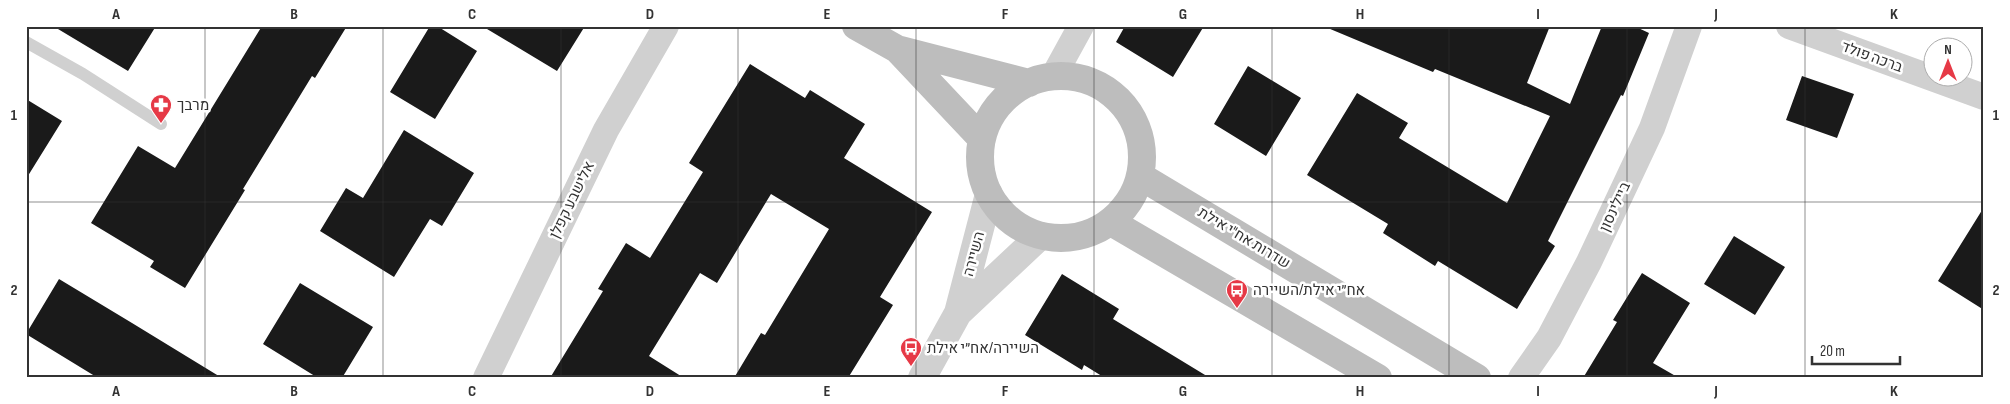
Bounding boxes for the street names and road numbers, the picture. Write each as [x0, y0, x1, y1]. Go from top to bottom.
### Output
street label: ברכה פולד [1839, 37, 1905, 77]
street label: אלישבע קפלן [545, 158, 599, 242]
street label: ביילינסון [1595, 179, 1635, 235]
street label: שדרות אח"י אילת [1194, 203, 1294, 273]
street label: השיירה [959, 229, 989, 279]

